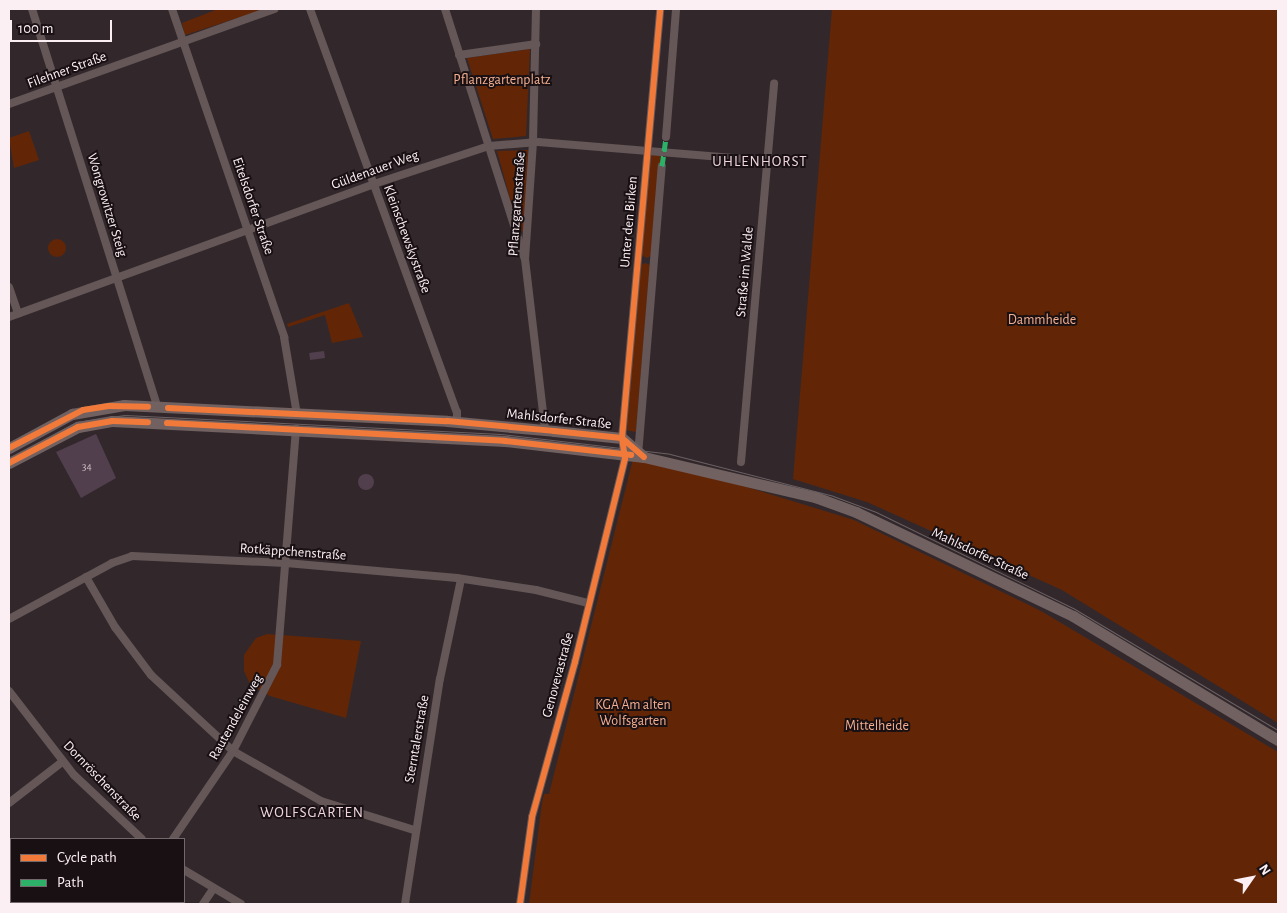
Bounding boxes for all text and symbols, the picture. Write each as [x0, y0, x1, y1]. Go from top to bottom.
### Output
scale bar [12, 10, 115, 42]
text: 100 m [18, 21, 53, 36]
street label: Filehner Straße [25, 48, 109, 92]
park label: Pflanzgartenplatz [453, 72, 551, 88]
street label: Güldenauer Weg [329, 146, 421, 194]
street label: Wongrowitzer Steig [83, 151, 131, 259]
street label: Pflanzgartenstraße [505, 151, 529, 257]
district label: UHLENHORST [711, 153, 809, 171]
street label: Eitelsdorfer Straße [229, 155, 277, 257]
street label: Unter den Birken [617, 176, 641, 268]
street label: Kleinschewskystraße [380, 182, 434, 296]
street label: Straße im Walde [733, 226, 757, 318]
park label: Dammheide [1008, 312, 1076, 328]
street label: Mahlsdorfer Straße [506, 405, 612, 433]
house number: 34 [82, 460, 92, 474]
street label: Mahlsdorfer Straße [929, 524, 1031, 584]
street label: Rotkäppchenstraße [239, 540, 347, 564]
street label: Genovevastraße [539, 631, 577, 719]
street label: Rautendeleinweg [206, 671, 266, 763]
street label: Sterntalerstraße [401, 694, 433, 784]
park label: KGA Am alten Wolfsgarten [595, 697, 671, 730]
park label: Mittelheide [845, 718, 909, 734]
street label: Dornröschenstraße [59, 737, 145, 825]
district label: WOLFSGARTEN [259, 804, 365, 822]
legend [10, 838, 185, 903]
text: Cycle path [57, 850, 117, 865]
north arrow [1227, 853, 1277, 903]
text: N [1256, 862, 1273, 878]
text: Path [57, 875, 84, 890]

